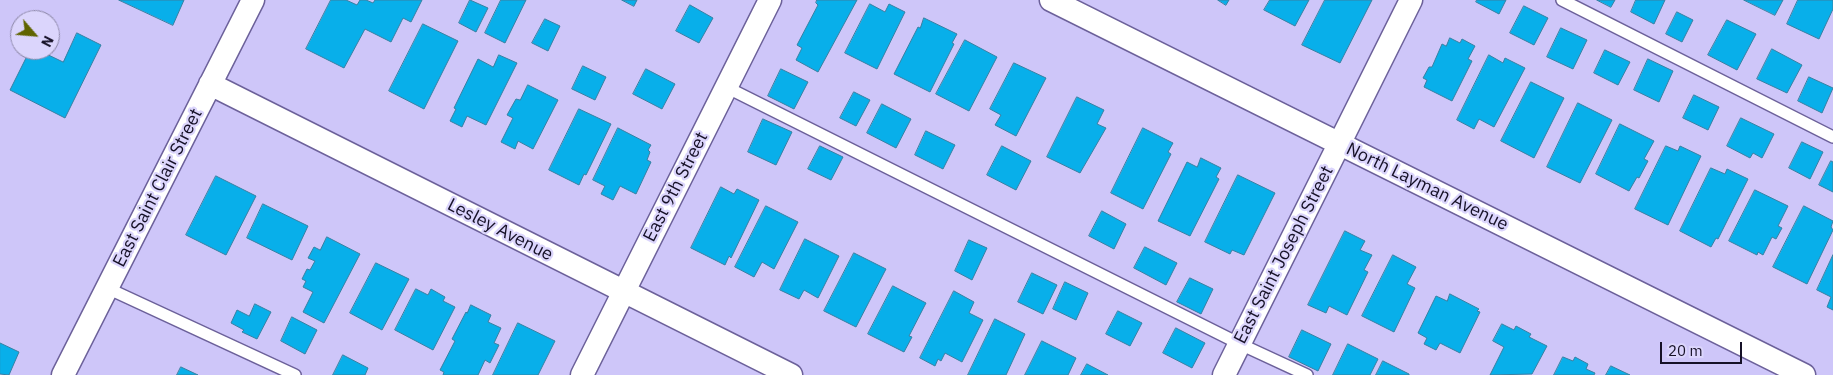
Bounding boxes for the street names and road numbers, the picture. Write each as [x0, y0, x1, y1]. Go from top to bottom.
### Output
street label: East Saint Clair Street [109, 105, 207, 271]
street label: East 9th Street [639, 129, 713, 245]
street label: North Layman Avenue [1342, 138, 1512, 236]
street label: East Saint Joseph Street [1230, 162, 1338, 348]
street label: Lesley Avenue [444, 194, 556, 266]

